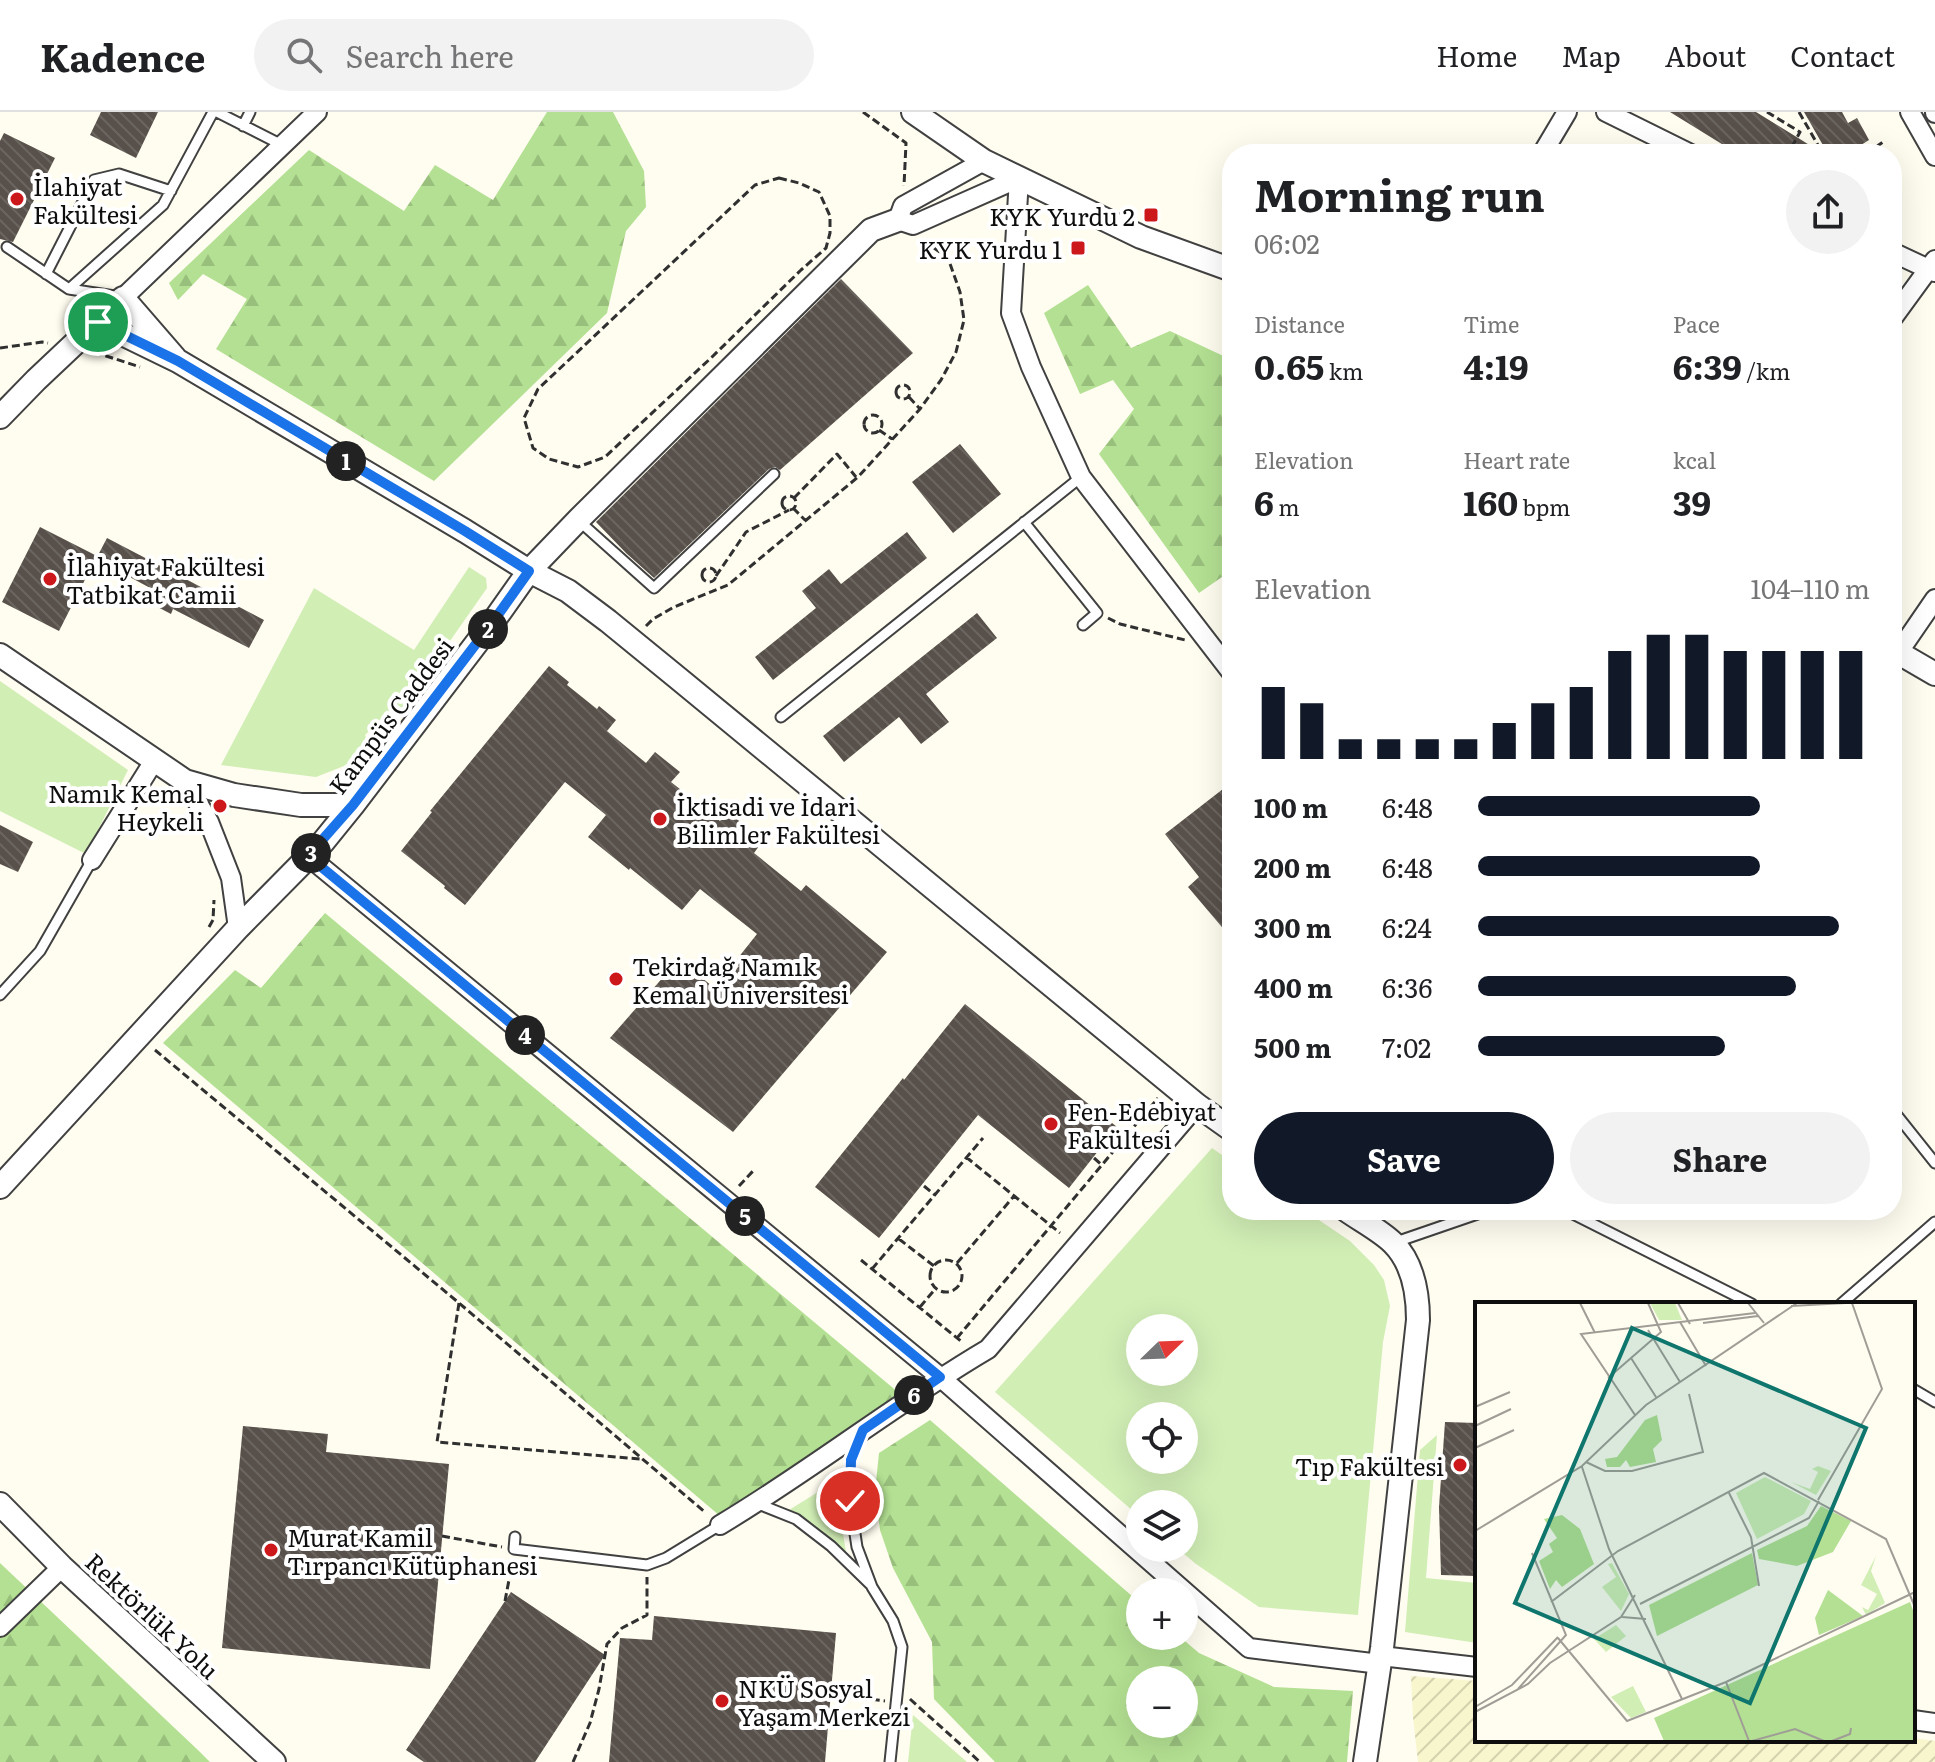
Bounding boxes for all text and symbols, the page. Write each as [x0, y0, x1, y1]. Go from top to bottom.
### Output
search box [254, 19, 814, 91]
text: Kadence [40, 27, 206, 84]
icon: search [282, 33, 326, 77]
text: Search here [346, 33, 514, 77]
text: Home [1436, 34, 1517, 76]
text: Map [1561, 34, 1621, 76]
text: About [1665, 34, 1746, 76]
text: Contact [1790, 34, 1895, 76]
text: Morning run [1254, 160, 1545, 226]
place label: İlahiyat Fakültesi [33, 168, 138, 231]
button: share [1786, 170, 1870, 254]
marker: İlahiyat Fakültesi [8, 190, 26, 208]
place label: KYK Yurdu 2 [989, 198, 1135, 233]
marker: KYK Yurdu 2 [1142, 206, 1160, 224]
text: 06:02 [1254, 223, 1320, 262]
place label: KYK Yurdu 1 [919, 231, 1062, 266]
marker: KYK Yurdu 1 [1069, 239, 1087, 257]
pin [64, 288, 132, 356]
icon: arrive [76, 300, 120, 344]
text: Distance [1254, 307, 1345, 340]
text: Time [1463, 307, 1519, 340]
text: Pace [1673, 307, 1720, 340]
text: 0.65 [1254, 340, 1324, 390]
text: 4:19 [1463, 340, 1529, 390]
text: 6:39 [1673, 340, 1742, 390]
text: km [1324, 354, 1363, 387]
text: /km [1742, 354, 1790, 387]
pin: 1 [326, 441, 366, 481]
text: Elevation [1254, 443, 1353, 476]
text: Heart rate [1463, 443, 1570, 476]
text: kcal [1673, 443, 1716, 476]
text: 1 [341, 444, 351, 477]
text: 6 [1254, 476, 1274, 526]
text: 160 [1463, 476, 1518, 526]
text: 39 [1673, 476, 1711, 526]
text: m [1274, 490, 1300, 523]
text: bpm [1518, 490, 1570, 523]
place label: İlahiyat Fakültesi Tatbikat Camii [66, 548, 265, 611]
text: Elevation [1254, 568, 1372, 607]
text: 104–110 m [1750, 568, 1870, 607]
marker: İlahiyat Fakültesi Tatbikat Camii [41, 570, 59, 588]
pin: 2 [468, 609, 508, 649]
text: 2 [482, 612, 494, 645]
street label: Kampüs Caddesi [319, 629, 461, 801]
place label: Namık Kemal Heykeli [48, 775, 204, 838]
text: 100 m [1254, 787, 1328, 826]
text: 6:48 [1382, 787, 1433, 826]
place label: İktisadi ve İdari Bilimler Fakültesi [676, 788, 880, 851]
marker: Namık Kemal Heykeli [211, 797, 229, 815]
marker: İktisadi ve İdari Bilimler Fakültesi [651, 810, 669, 828]
pin: 3 [291, 833, 331, 873]
text: 3 [305, 836, 317, 869]
text: 200 m [1254, 847, 1331, 886]
text: 6:48 [1382, 847, 1433, 886]
text: 300 m [1254, 907, 1332, 946]
text: 6:24 [1382, 907, 1432, 946]
place label: Tekirdağ Namık Kemal Üniversitesi [632, 948, 849, 1011]
text: 400 m [1254, 967, 1333, 1006]
text: 6:36 [1382, 967, 1432, 1006]
marker: Tekirdağ Namık Kemal Üniversitesi [607, 970, 625, 988]
pin: 4 [505, 1015, 545, 1055]
text: 4 [518, 1018, 532, 1051]
text: 500 m [1254, 1027, 1331, 1066]
text: 7:02 [1382, 1027, 1431, 1066]
place label: Fen-Edebiyat Fakültesi [1067, 1093, 1216, 1156]
button: Save [1254, 1112, 1554, 1204]
button: Share [1570, 1112, 1870, 1204]
marker: Fen-Edebiyat Fakültesi [1042, 1115, 1060, 1133]
pin: 5 [725, 1196, 765, 1236]
text: 5 [739, 1199, 751, 1232]
inset map [1475, 1302, 1915, 1742]
north arrow [1126, 1314, 1198, 1386]
map controls [1126, 1314, 1198, 1738]
pin: 6 [894, 1375, 934, 1415]
text: 6 [908, 1378, 920, 1411]
button: locate [1126, 1402, 1198, 1474]
place label: Tıp Fakültesi [1295, 1448, 1444, 1483]
marker: Tıp Fakültesi [1451, 1456, 1469, 1474]
pin [816, 1467, 884, 1535]
icon: check [828, 1479, 872, 1523]
button: layers [1126, 1490, 1198, 1562]
place label: Murat Kamil Tırpancı Kütüphanesi [287, 1519, 537, 1582]
marker: Murat Kamil Tırpancı Kütüphanesi [262, 1541, 280, 1559]
street label: Rektörlük Yolu [78, 1544, 228, 1686]
button: + [1126, 1578, 1198, 1650]
button: − [1126, 1666, 1198, 1738]
place label: NKÜ Sosyal Yaşam Merkezi [738, 1670, 910, 1733]
marker: NKÜ Sosyal Yaşam Merkezi [713, 1692, 731, 1710]

